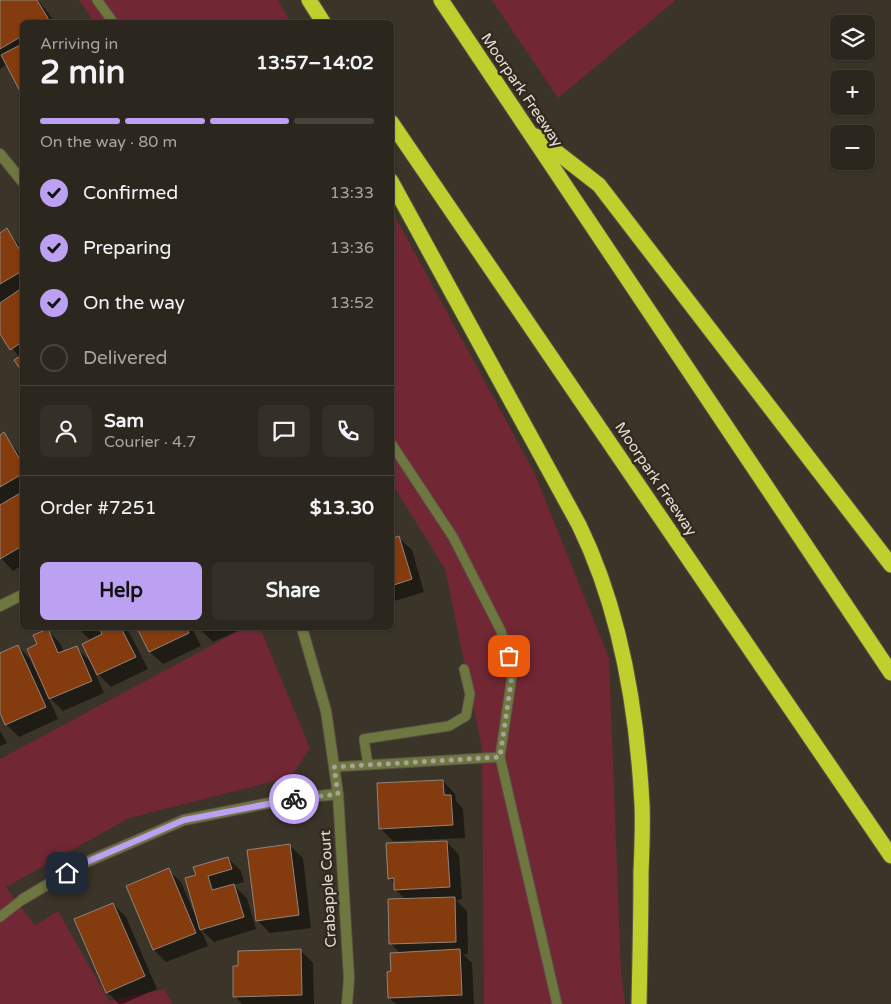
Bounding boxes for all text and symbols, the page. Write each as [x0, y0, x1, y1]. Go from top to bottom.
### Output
map controls [830, 15, 875, 170]
button: layers [830, 15, 875, 60]
street label: Moorpark Freeway [477, 30, 567, 150]
text: Arriving in [40, 34, 118, 54]
text: 13:57–14:02 [256, 52, 374, 74]
text: 2 min [40, 54, 125, 92]
button: + [830, 70, 875, 115]
button: − [830, 125, 875, 170]
text: On the way · 80 m [40, 132, 177, 152]
icon: check [40, 179, 68, 207]
text: Confirmed [83, 182, 178, 204]
text: 13:33 [330, 183, 374, 203]
icon: check [40, 234, 68, 262]
text: Preparing [83, 237, 172, 259]
text: 13:36 [330, 238, 374, 258]
icon: check [40, 289, 68, 317]
text: On the way [83, 292, 185, 314]
text: 13:52 [330, 293, 374, 313]
text: Delivered [83, 347, 168, 369]
button: person [40, 405, 92, 457]
button: chat [258, 405, 310, 457]
button: phone [322, 405, 374, 457]
text: Sam [104, 410, 144, 432]
street label: Moorpark Freeway [611, 419, 701, 539]
text: Courier · 4.7 [104, 432, 196, 452]
text: Order #7251 [40, 497, 157, 519]
text: $13.30 [310, 497, 374, 519]
button: Help [40, 562, 202, 620]
button: Share [212, 562, 374, 620]
pin [488, 635, 530, 677]
icon: bag [495, 642, 523, 670]
courier [269, 774, 319, 824]
icon: bike [280, 785, 308, 813]
street label: Crabapple Court [316, 830, 340, 948]
pin [46, 852, 88, 894]
icon: home [53, 859, 81, 887]

